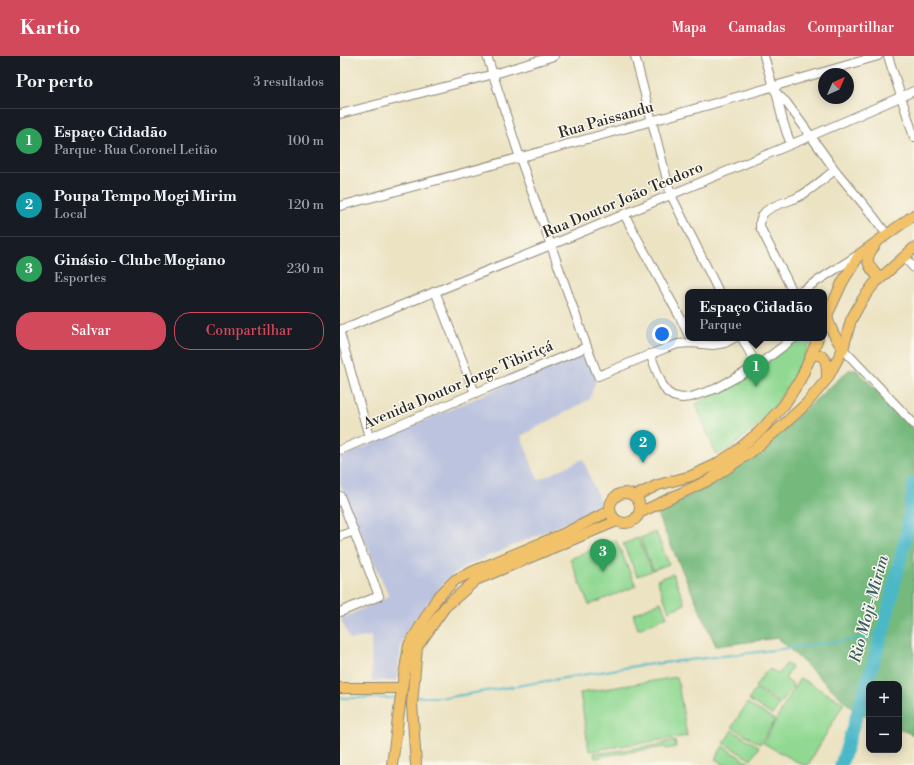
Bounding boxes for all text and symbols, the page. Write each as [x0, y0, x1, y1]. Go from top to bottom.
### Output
text: Kartio [20, 16, 80, 40]
text: Mapa [672, 19, 706, 37]
text: Camadas [728, 19, 785, 37]
text: Compartilhar [807, 19, 894, 37]
north arrow [818, 68, 854, 104]
text: Por perto [16, 71, 93, 93]
text: 3 resultados [253, 74, 324, 90]
street label: Rua Paissandu [556, 97, 656, 143]
text: Espaço Cidadão [54, 123, 167, 142]
text: 1 [26, 133, 32, 149]
text: 100 m [288, 133, 324, 149]
text: Parque · Rua Coronel Leitão [54, 142, 217, 158]
street label: Rua Doutor João Teodoro [540, 158, 706, 242]
text: Poupa Tempo Mogi Mirim [54, 187, 237, 206]
text: 2 [25, 197, 33, 213]
text: 120 m [288, 197, 324, 213]
text: Local [54, 206, 87, 222]
text: Ginásio - Clube Mogiano [54, 251, 226, 270]
text: 3 [25, 261, 33, 277]
text: 230 m [287, 261, 324, 277]
text: Esportes [54, 270, 106, 286]
popup [685, 289, 827, 341]
text: Espaço Cidadão [700, 298, 813, 317]
button: Salvar [16, 312, 166, 350]
button: Compartilhar [174, 312, 324, 350]
text: Parque [700, 317, 742, 333]
your location [652, 324, 672, 344]
street label: Avenida Doutor Jorge Tibiriçá [359, 336, 556, 434]
pin: 1 [743, 354, 769, 387]
pin: 2 [630, 430, 656, 463]
pin: 3 [590, 539, 616, 572]
water label: Rio Moji-Mirim [845, 552, 893, 666]
map controls [866, 681, 902, 753]
button: + [866, 681, 902, 717]
button: − [866, 717, 902, 753]

